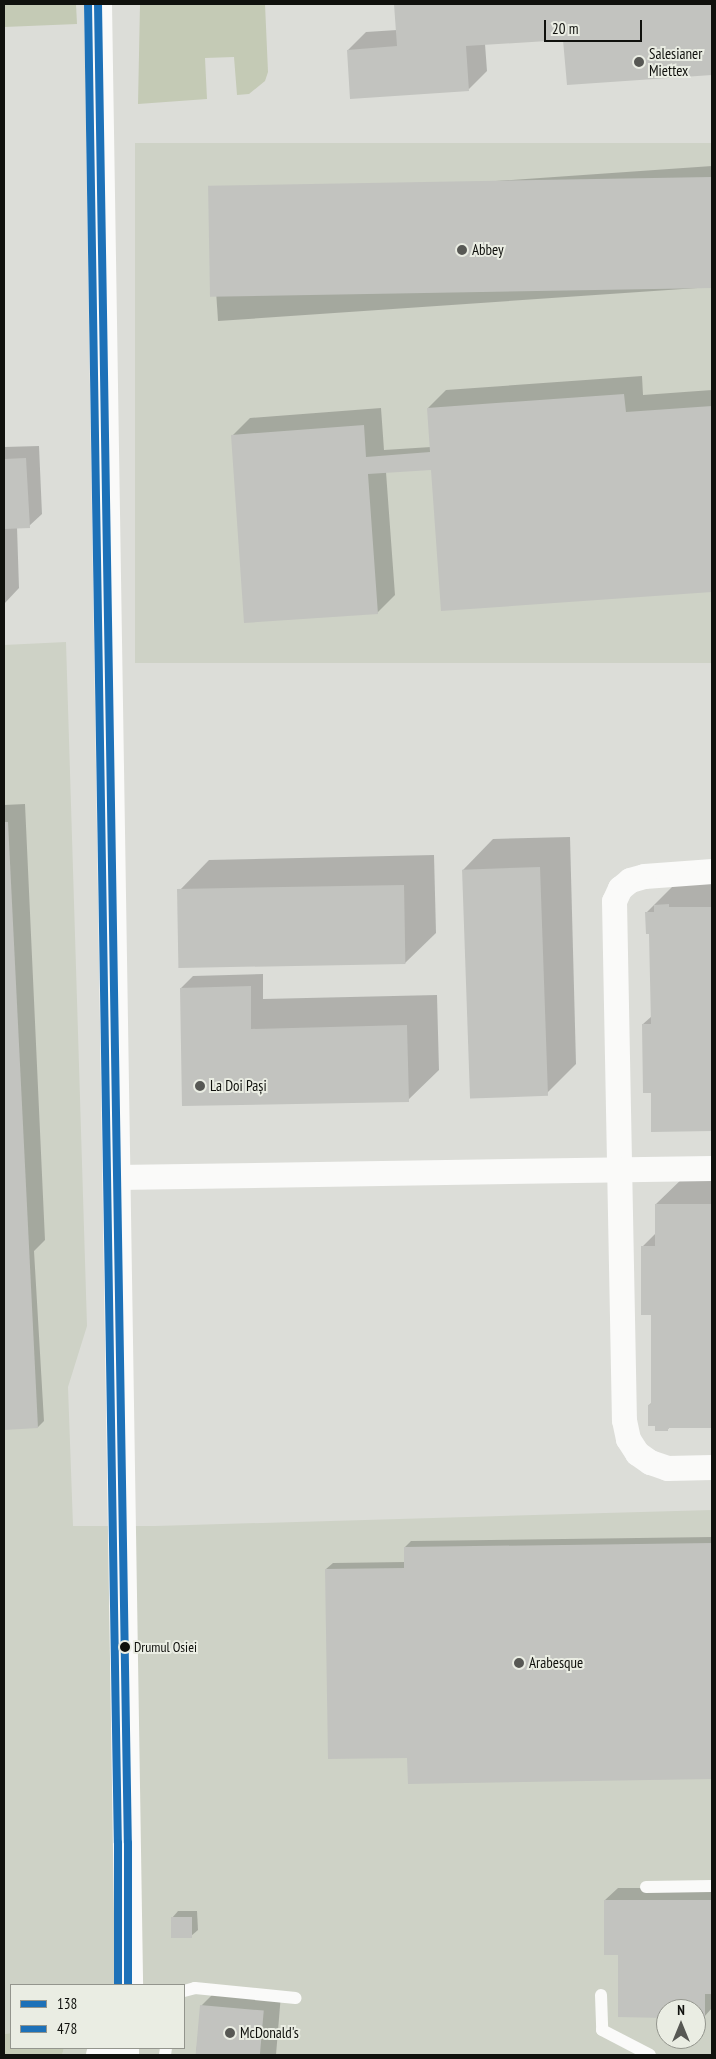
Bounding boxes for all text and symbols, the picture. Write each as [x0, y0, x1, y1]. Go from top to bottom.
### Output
scale bar [546, 10, 644, 42]
text: 20 m [552, 19, 578, 38]
place label: Salesianer Miettex [649, 44, 702, 79]
marker: Salesianer Miettex [633, 56, 645, 68]
place label: Abbey [472, 241, 504, 259]
marker: Abbey [456, 244, 468, 256]
place label: La Doi Pași [210, 1077, 267, 1095]
marker: La Doi Pași [194, 1080, 206, 1092]
place label: Drumul Osiei [134, 1639, 197, 1655]
marker: Drumul Osiei [120, 1642, 130, 1652]
place label: Arabesque [529, 1654, 583, 1672]
marker: Arabesque [513, 1657, 525, 1669]
legend [10, 1984, 185, 2049]
text: 138 [57, 1994, 77, 2013]
north arrow [656, 1999, 706, 2049]
text: N [677, 2001, 685, 2019]
text: 478 [57, 2019, 77, 2038]
place label: McDonald's [240, 2024, 299, 2042]
marker: McDonald's [224, 2027, 236, 2039]

